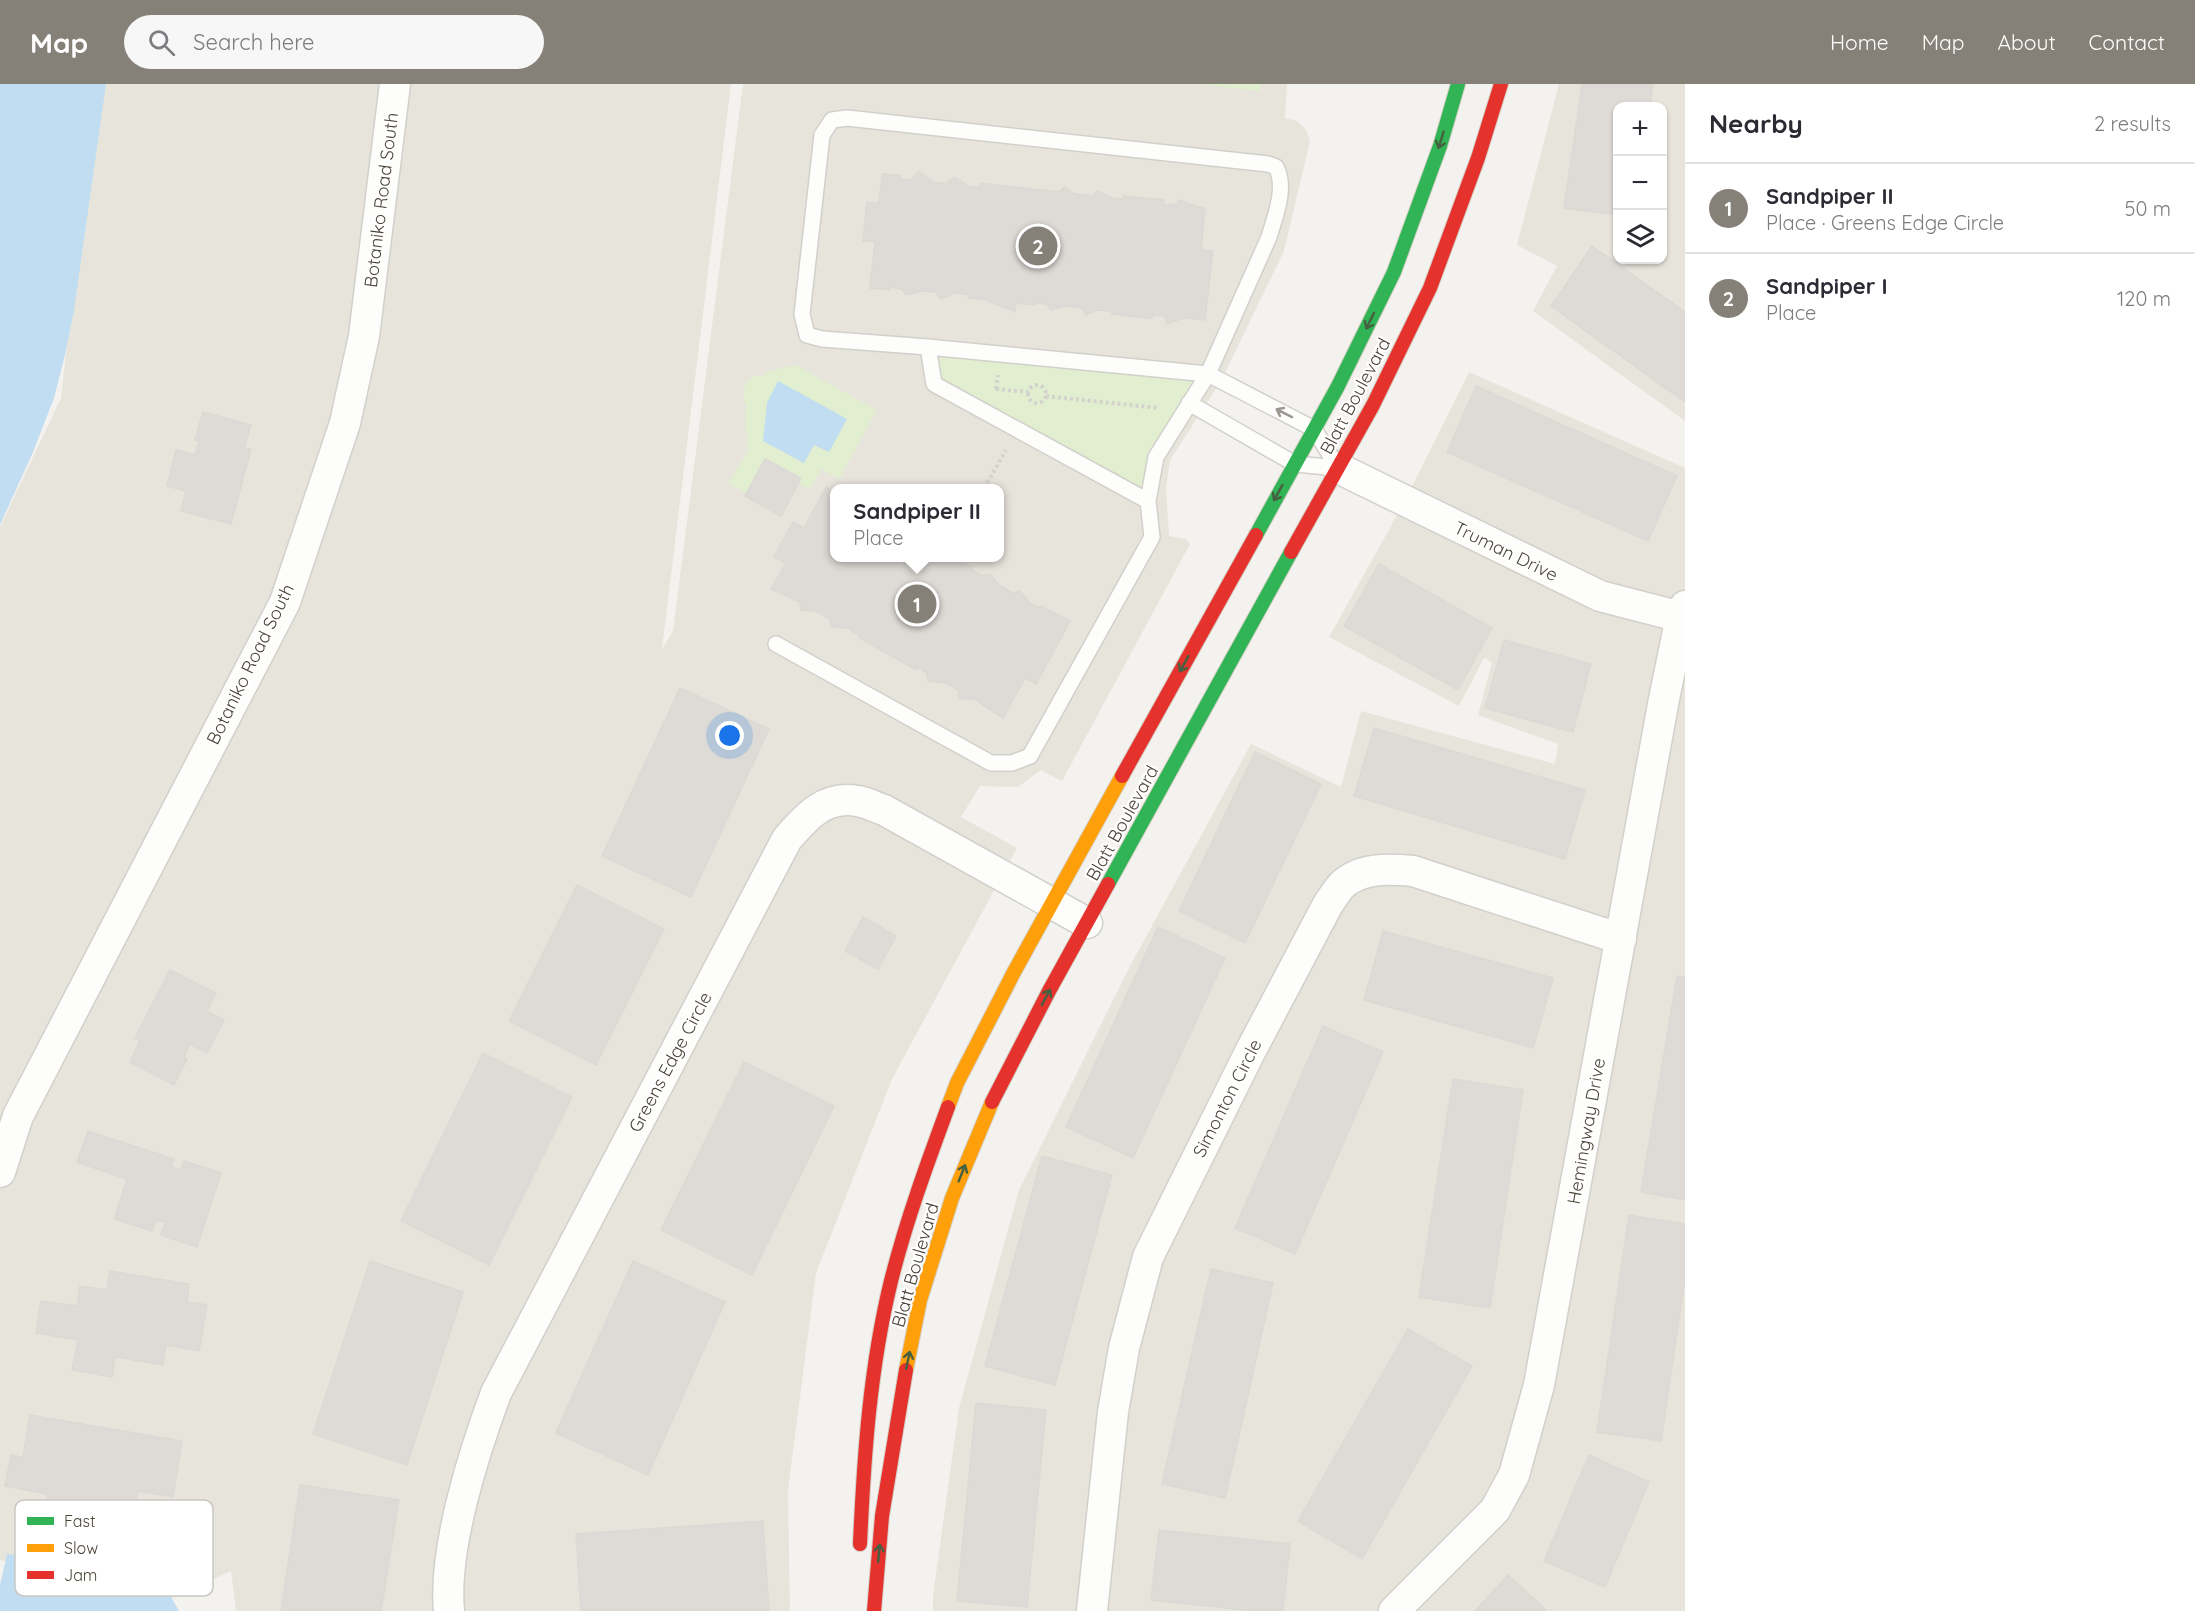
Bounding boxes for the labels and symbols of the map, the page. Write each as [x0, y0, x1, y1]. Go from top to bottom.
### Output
street label: Botaniko Road South [359, 111, 403, 289]
one-way arrow [1435, 130, 1446, 149]
pin: 2 [1018, 224, 1058, 268]
one-way arrow [1364, 312, 1375, 330]
street label: Blatt Boulevard [1315, 334, 1395, 458]
one-way arrow [1276, 407, 1294, 418]
one-way arrow [1272, 484, 1284, 501]
street label: Truman Drive [1450, 516, 1562, 586]
street label: Botaniko Road South [201, 580, 299, 748]
pin: 1 [898, 582, 936, 626]
one-way arrow [1178, 655, 1190, 672]
your location [715, 721, 744, 750]
street label: Blatt Boulevard [1081, 761, 1163, 885]
street label: Greens Edge Circle [623, 988, 717, 1136]
one-way arrow [1040, 989, 1052, 1006]
street label: Simonton Circle [1187, 1035, 1267, 1161]
street label: Hemingway Drive [1562, 1056, 1610, 1206]
one-way arrow [957, 1164, 968, 1183]
street label: Blatt Boulevard [886, 1200, 944, 1330]
one-way arrow [903, 1351, 914, 1370]
legend [15, 1500, 213, 1596]
text: Fast [64, 1511, 95, 1531]
text: Slow [64, 1538, 98, 1558]
one-way arrow [874, 1543, 885, 1563]
text: Jam [64, 1565, 97, 1585]

